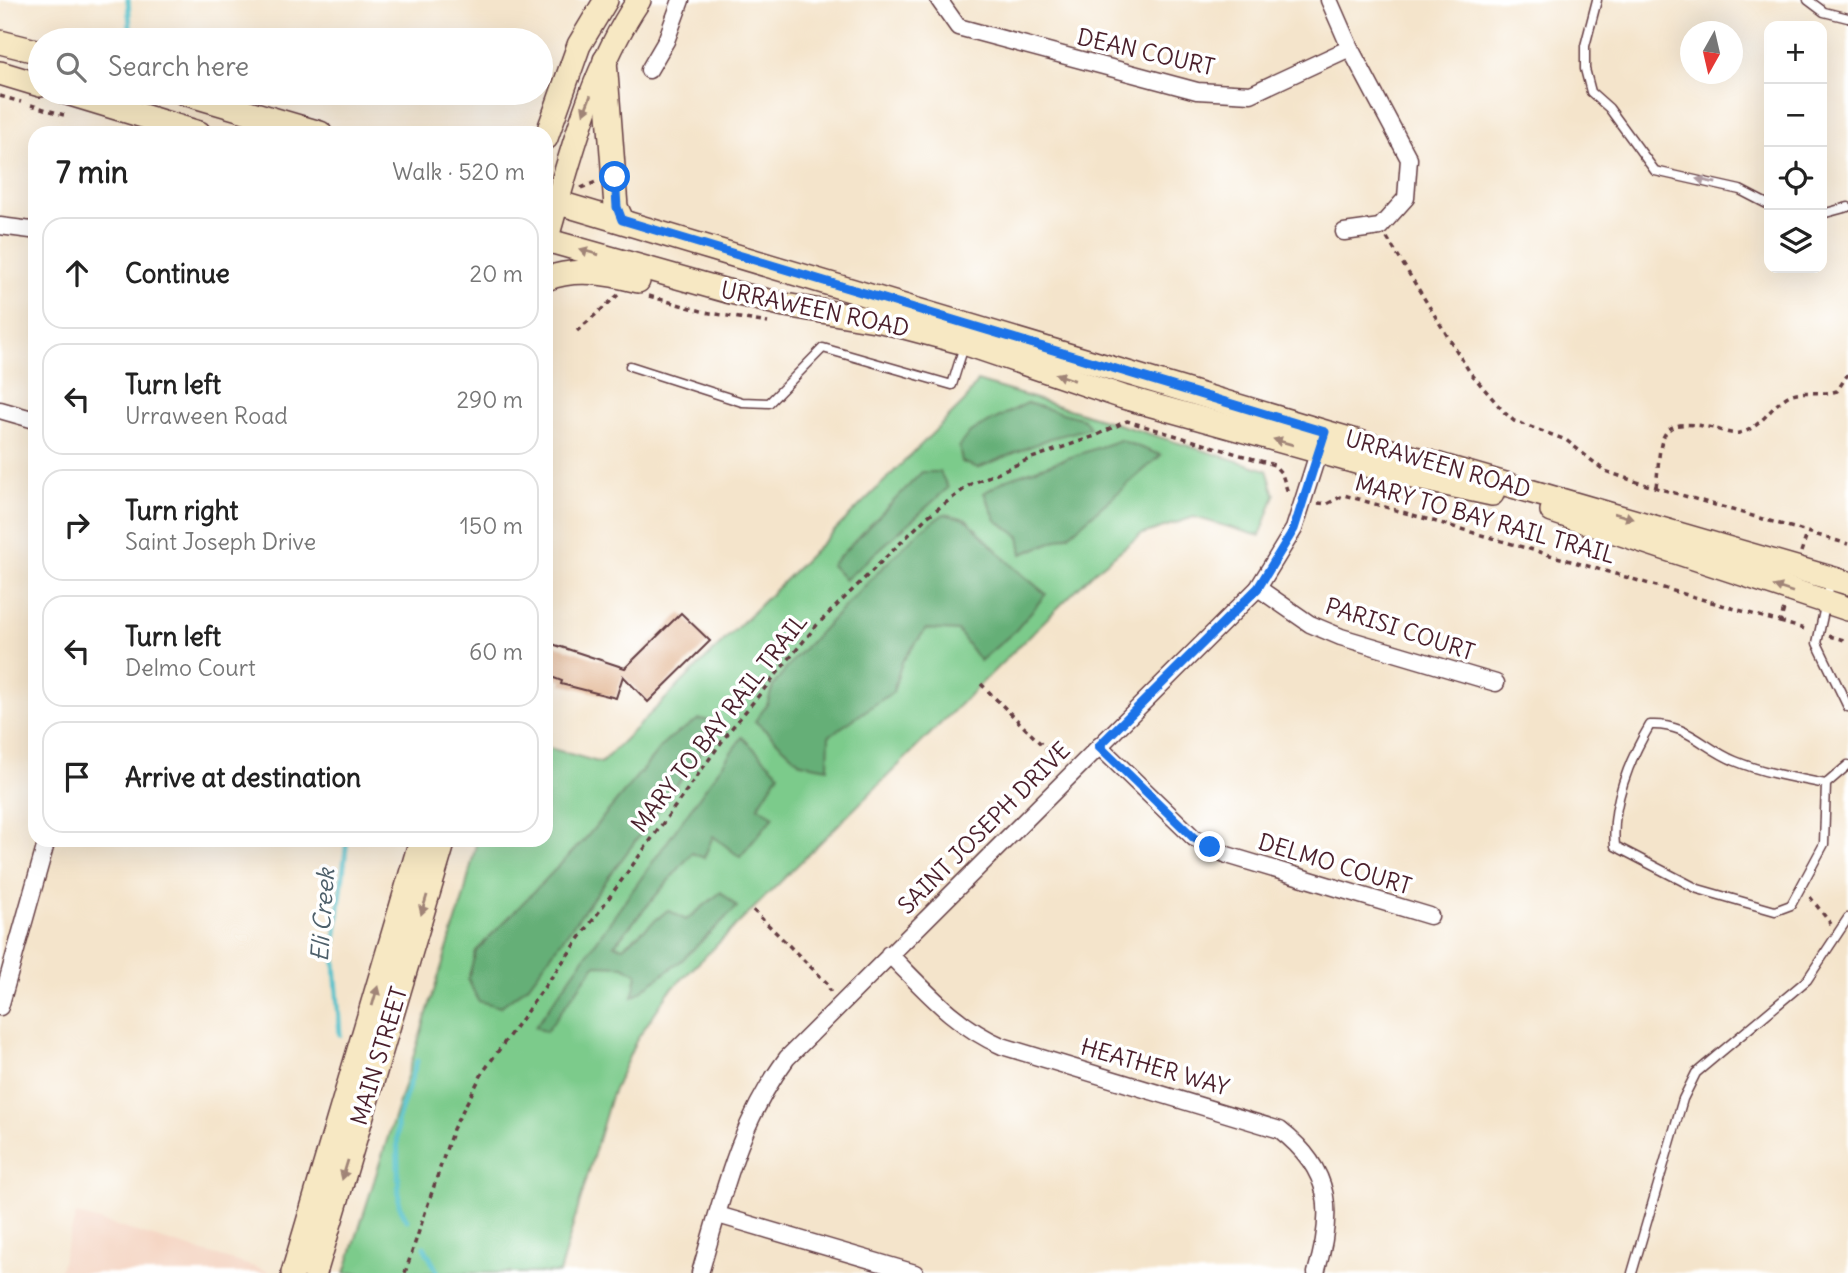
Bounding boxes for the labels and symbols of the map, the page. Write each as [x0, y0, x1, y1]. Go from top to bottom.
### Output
north arrow [1680, 21, 1743, 84]
street label: DEAN COURT [1074, 22, 1218, 81]
one-way arrow [581, 94, 592, 115]
route start [599, 161, 630, 192]
one-way arrow [1695, 176, 1717, 187]
one-way arrow [578, 246, 600, 257]
street label: URRAWEEN ROAD [718, 274, 912, 343]
one-way arrow [1054, 371, 1075, 382]
street label: URRAWEEN ROAD [1342, 423, 1534, 504]
one-way arrow [1272, 436, 1293, 446]
street label: MARY TO BAY RAIL TRAIL [1352, 467, 1619, 570]
one-way arrow [1614, 512, 1635, 522]
one-way arrow [1772, 583, 1793, 594]
street label: PARISI COURT [1322, 591, 1478, 666]
street label: MARY TO BAY RAIL TRAIL [624, 608, 813, 838]
street label: SAINT JOSEPH DRIVE [891, 735, 1076, 920]
street label: DELMO COURT [1255, 826, 1415, 901]
route end [1194, 831, 1225, 862]
water label: Eli Creek [304, 866, 340, 963]
one-way arrow [419, 895, 429, 916]
street label: MAIN STREET [344, 983, 413, 1129]
one-way arrow [371, 985, 381, 1006]
street label: HEATHER WAY [1078, 1032, 1233, 1102]
one-way arrow [340, 1160, 350, 1181]

